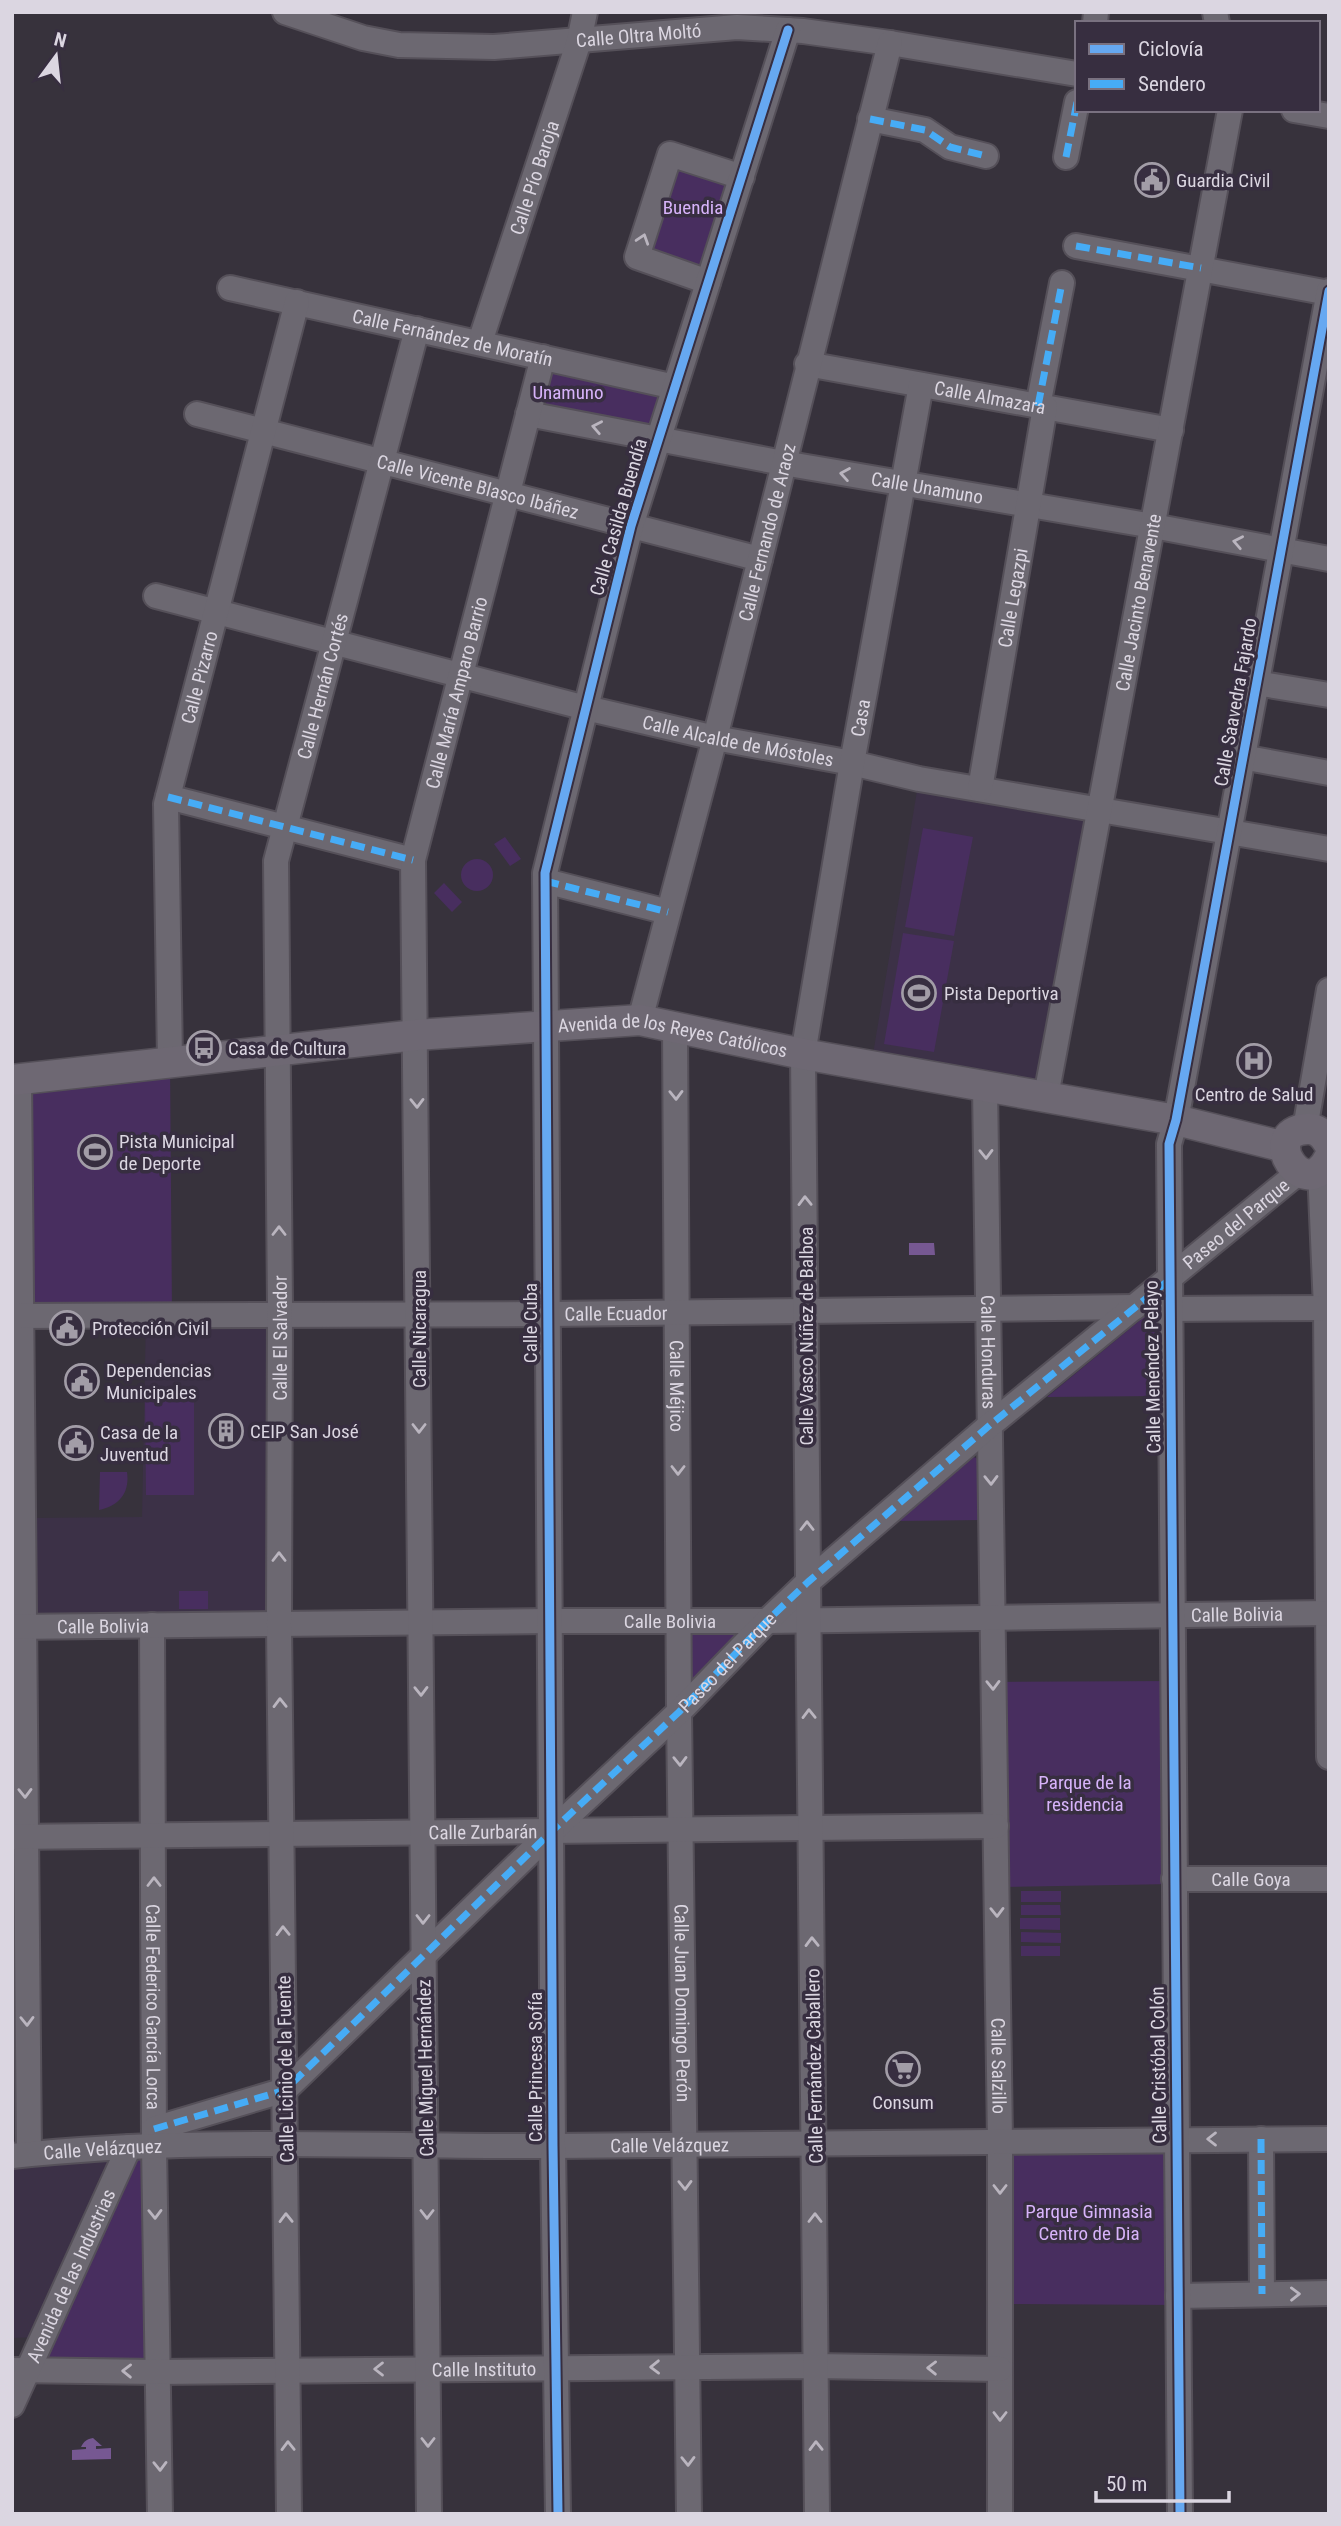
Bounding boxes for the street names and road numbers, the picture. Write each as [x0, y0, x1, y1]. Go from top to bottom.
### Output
street label: Calle Oltra Moltó [575, 19, 702, 52]
street label: Calle Pío Baroja [505, 118, 564, 238]
street label: Calle Fernández de Moratín [350, 305, 555, 371]
street label: Calle Almazara [932, 376, 1047, 419]
street label: Calle Casilda Buendía [585, 436, 652, 598]
street label: Calle Fernando de Araoz [734, 441, 801, 624]
street label: Calle Vicente Blasco Ibáñez [374, 450, 581, 524]
street label: Calle Unamuno [869, 467, 985, 509]
street label: Calle Jacinto Benavente [1111, 512, 1166, 693]
street label: Calle Legazpi [993, 546, 1033, 649]
street label: Calle María Amparo Barrio [421, 594, 493, 791]
street label: Calle Hernán Cortés [292, 611, 353, 762]
street label: Calle Saavedra Fajardo [1209, 616, 1262, 788]
street label: Calle Pizarro [176, 628, 223, 726]
street label: Casa [846, 697, 875, 739]
street label: Calle Alcalde de Móstoles [640, 711, 835, 771]
street label: Avenida de los Reyes Católicos [557, 1009, 790, 1062]
street label: Paseo del Parque [1178, 1174, 1294, 1274]
street label: Calle Vasco Núñez de Balboa [795, 1227, 818, 1445]
street label: Calle Nicaragua [408, 1270, 431, 1388]
street label: Calle El Salvador [269, 1275, 292, 1401]
street label: Calle Menéndez Pelayo [1139, 1280, 1166, 1454]
street label: Calle Cuba [519, 1283, 542, 1363]
street label: Calle Honduras [976, 1295, 1001, 1409]
street label: Calle Ecuador [564, 1302, 668, 1326]
street label: Calle Méjico [665, 1340, 688, 1432]
street label: Calle Bolivia [1191, 1603, 1283, 1627]
street label: Paseo del Parque [674, 1607, 781, 1718]
street label: Calle Bolivia [624, 1610, 716, 1633]
street label: Calle Bolivia [57, 1614, 149, 1638]
street label: Calle Zurbarán [428, 1820, 538, 1844]
street label: Calle Goya [1211, 1868, 1291, 1891]
street label: Calle Federico García Lorca [141, 1904, 165, 2110]
street label: Calle Juan Domingo Perón [669, 1904, 695, 2102]
street label: Calle Fernández Caballero [801, 1968, 828, 2164]
street label: Calle Licinio de la Fuente [272, 1975, 299, 2163]
street label: Calle Miguel Hernández [412, 1979, 439, 2157]
street label: Calle Cristóbal Colón [1146, 1986, 1171, 2144]
street label: Calle Princesa Sofía [524, 1992, 547, 2142]
street label: Calle Salzillo [986, 2018, 1011, 2114]
street label: Calle Velázquez [610, 2133, 729, 2158]
street label: Calle Velázquez [43, 2135, 162, 2165]
street label: Avenida de las Industrias [22, 2186, 120, 2366]
street label: Calle Instituto [432, 2358, 536, 2381]

